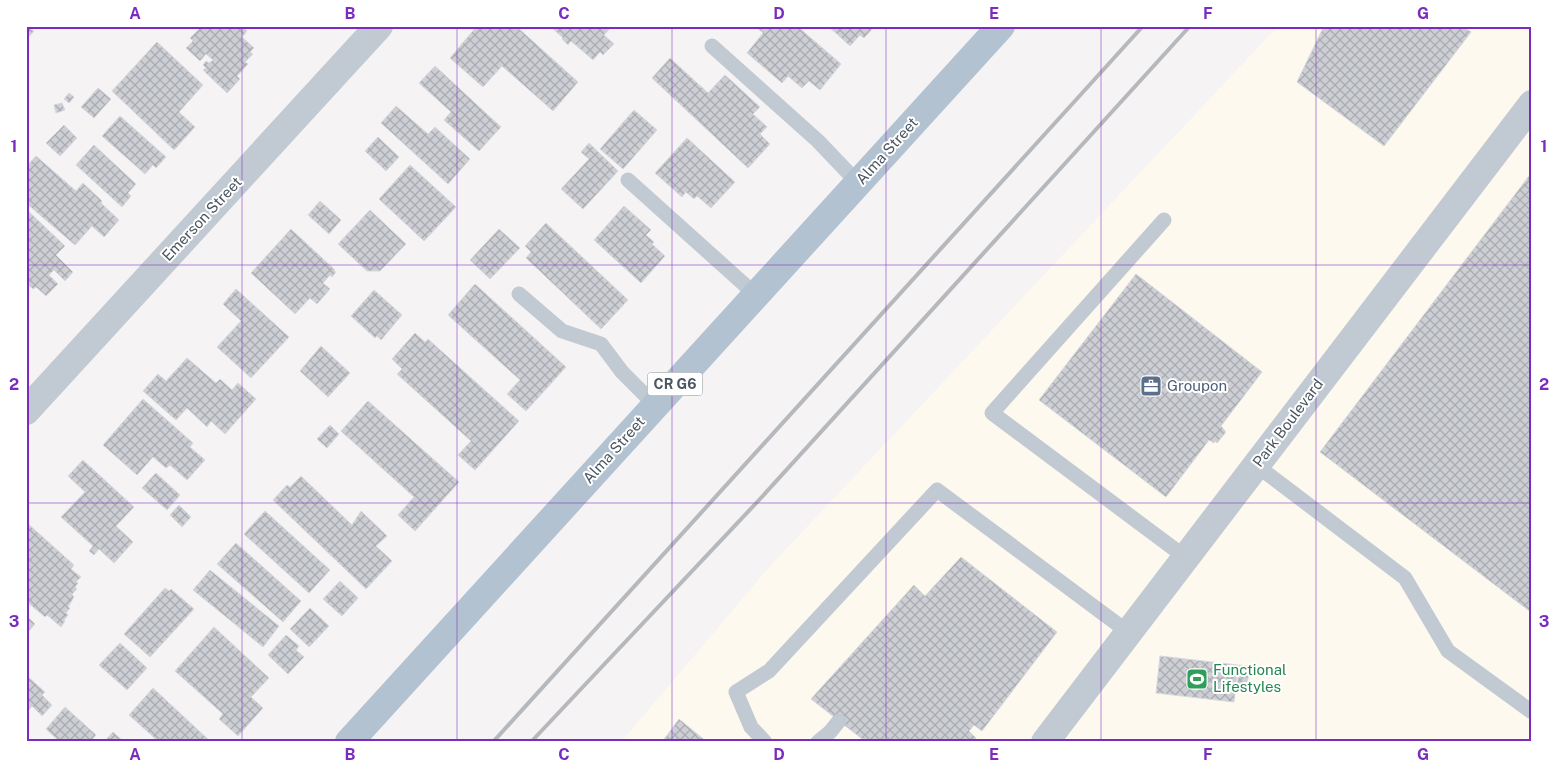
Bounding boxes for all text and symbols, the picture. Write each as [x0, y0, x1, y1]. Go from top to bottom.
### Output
text: A [129, 4, 141, 23]
text: B [345, 4, 356, 23]
text: C [558, 4, 570, 23]
text: D [773, 4, 785, 23]
text: E [989, 4, 999, 23]
text: F [1203, 4, 1213, 23]
text: G [1417, 4, 1429, 23]
street label: Alma Street [852, 114, 921, 188]
text: 1 [11, 137, 17, 156]
text: 1 [1541, 137, 1547, 156]
street label: Emerson Street [158, 173, 245, 264]
road number: CR G6 [648, 372, 702, 396]
office icon: Groupon [1139, 374, 1163, 398]
text: 2 [9, 375, 19, 394]
street label: Park Boulevard [1249, 375, 1326, 470]
text: 2 [1539, 375, 1549, 394]
place label: Groupon [1167, 377, 1227, 394]
street label: Alma Street [579, 413, 648, 487]
text: 3 [9, 612, 19, 631]
text: 3 [1539, 612, 1549, 631]
place label: Functional Lifestyles [1213, 661, 1287, 695]
sports icon: Functional Lifestyles [1185, 667, 1209, 691]
text: A [129, 745, 141, 764]
text: B [345, 745, 356, 764]
text: C [558, 745, 570, 764]
text: D [773, 745, 785, 764]
text: E [989, 745, 999, 764]
text: F [1203, 745, 1213, 764]
text: G [1417, 745, 1429, 764]

